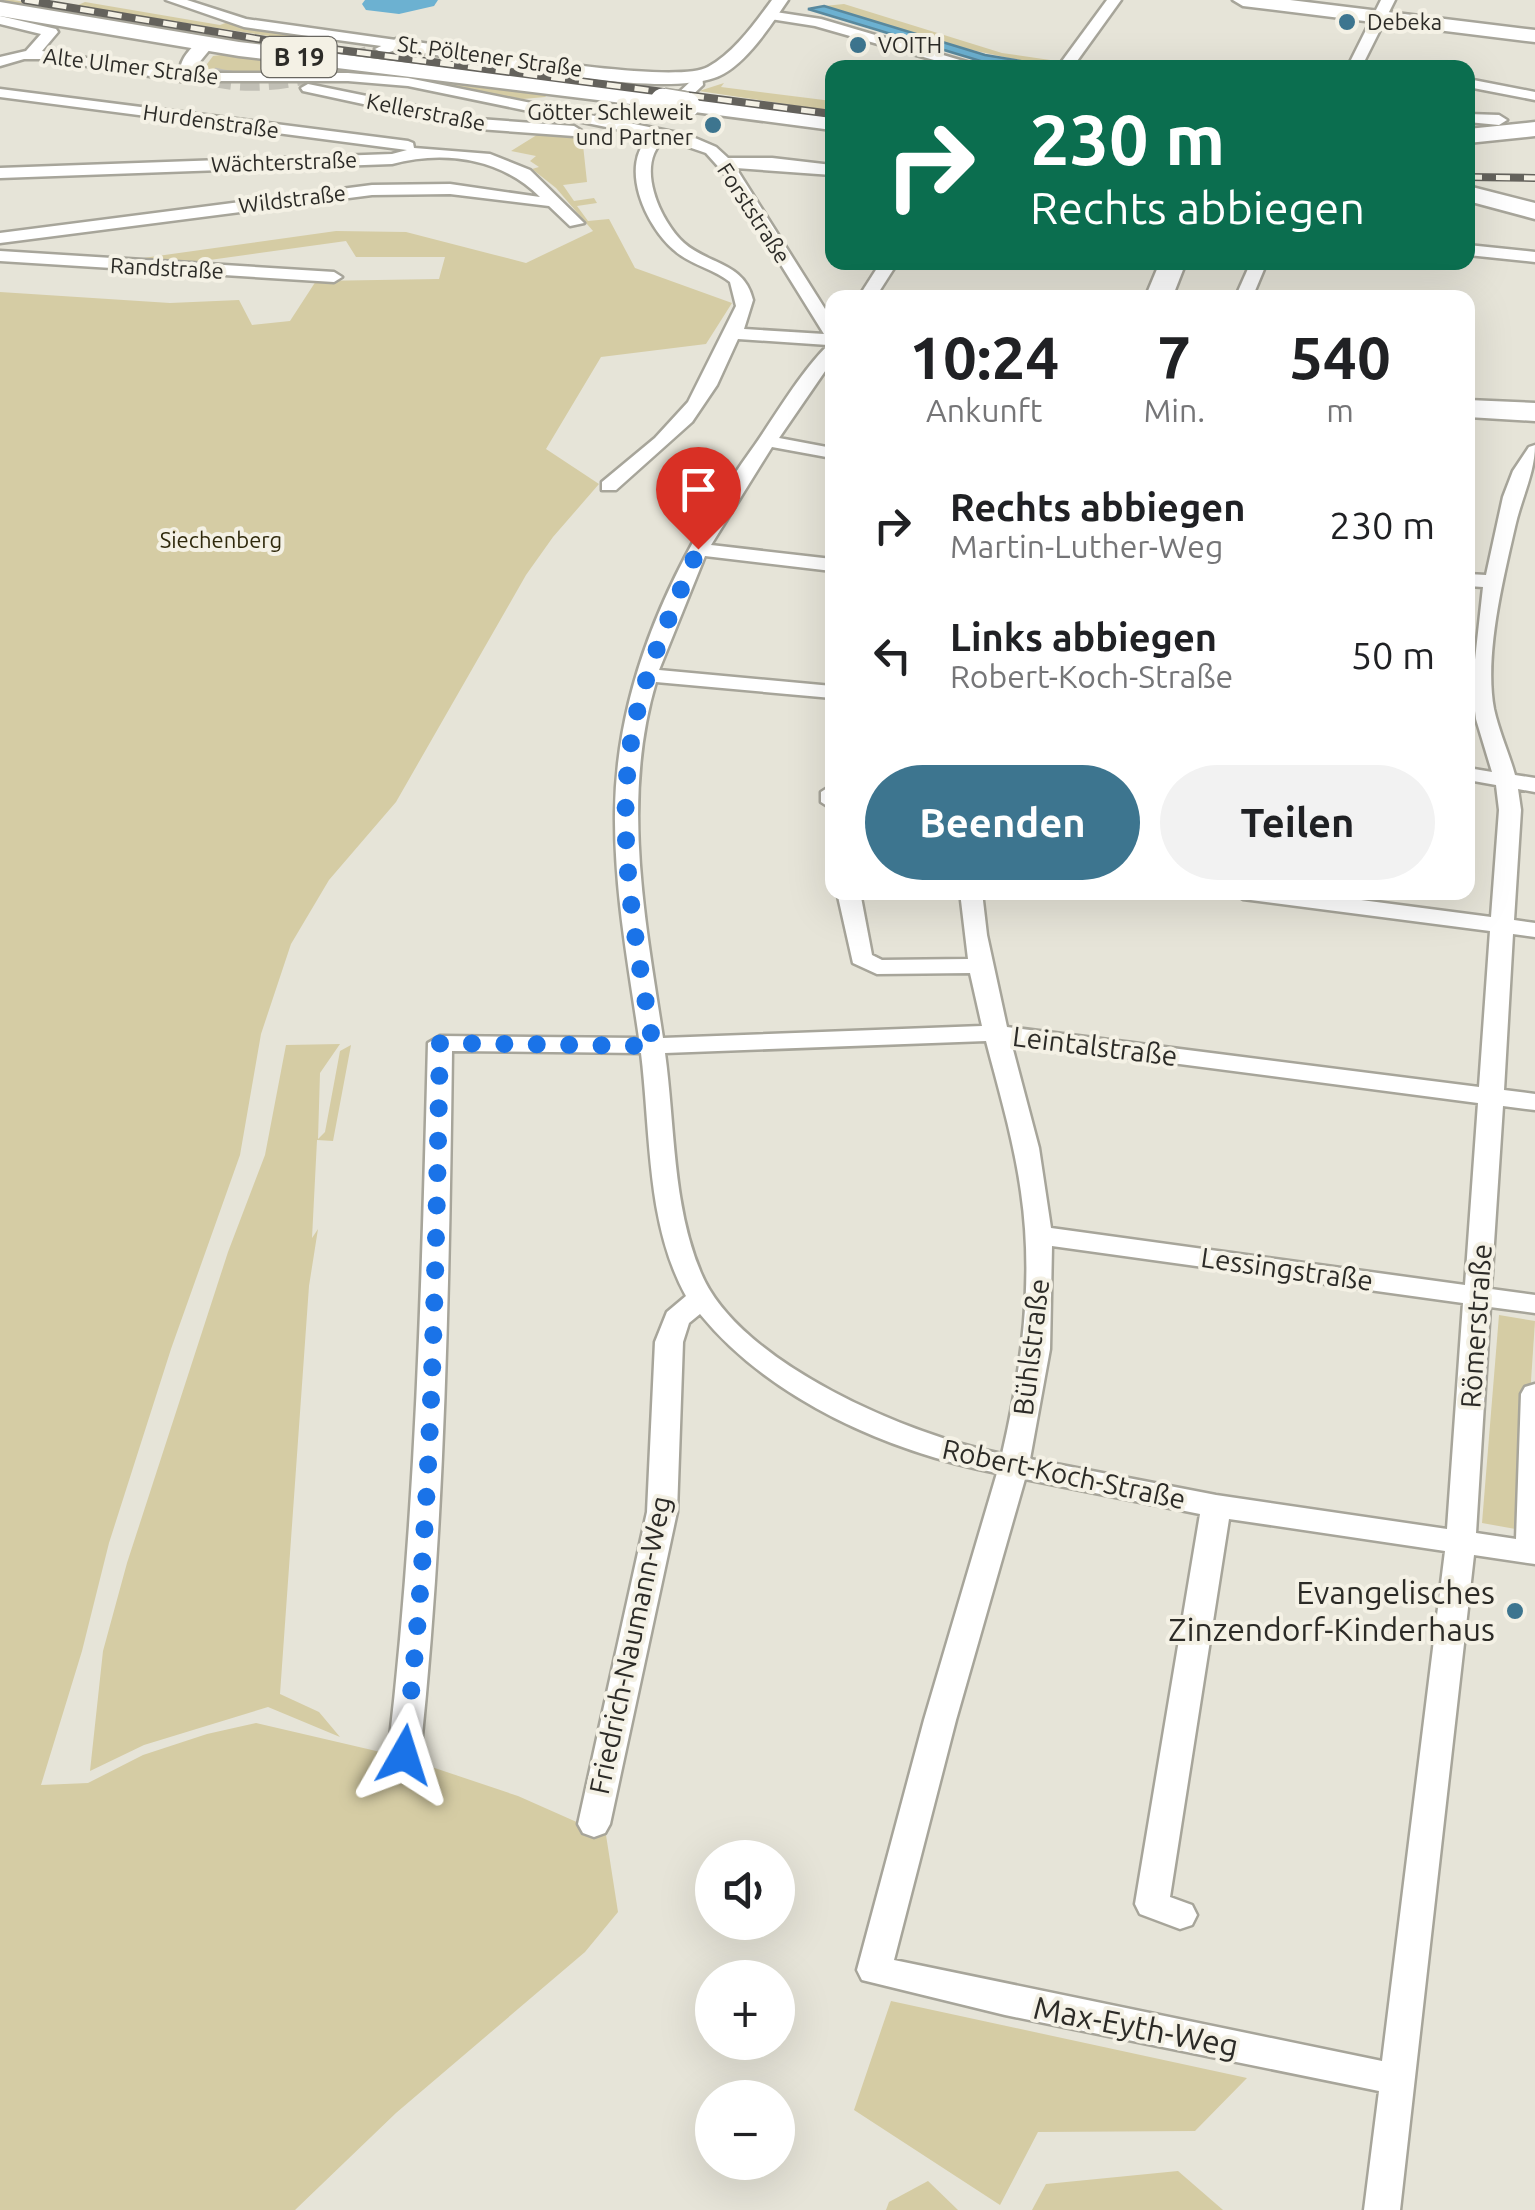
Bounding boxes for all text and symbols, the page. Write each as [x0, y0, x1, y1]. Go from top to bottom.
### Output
place label: Debeka [1367, 9, 1442, 34]
marker: Debeka [1336, 11, 1358, 33]
street label: St. Pöltener Straße [396, 30, 584, 81]
place label: VOITH [878, 32, 942, 57]
marker: VOITH [847, 34, 869, 56]
road number: B 19 [262, 37, 336, 77]
street label: Alte Ulmer Straße [42, 42, 220, 89]
street label: Kellerstraße [365, 88, 488, 135]
street label: Hurdenstraße [141, 99, 281, 142]
place label: Götter Schleweit und Partner [527, 99, 694, 149]
icon: right [865, 100, 995, 230]
text: 230 m [1030, 100, 1225, 178]
marker: Götter Schleweit und Partner [702, 114, 724, 136]
street label: Wächterstraße [210, 146, 358, 177]
street label: Forststraße [713, 158, 796, 267]
street label: Wildstraße [237, 180, 347, 217]
text: Rechts abbiegen [1030, 182, 1365, 233]
street label: Randstraße [110, 252, 224, 283]
text: 10:24 [909, 323, 1059, 390]
text: 7 [1157, 323, 1191, 390]
text: 540 [1289, 323, 1391, 390]
text: Ankunft [926, 392, 1042, 428]
text: Min. [1143, 392, 1205, 428]
text: m [1326, 392, 1354, 428]
pin [656, 447, 741, 550]
icon: arrive [671, 462, 726, 517]
text: Rechts abbiegen [950, 486, 1245, 528]
icon: right [865, 498, 920, 553]
text: 230 m [1329, 504, 1435, 546]
park label: Siechenberg [160, 527, 282, 552]
text: Martin-Luther-Weg [950, 528, 1223, 564]
text: Links abbiegen [950, 616, 1217, 658]
icon: left [865, 628, 920, 683]
text: 50 m [1351, 634, 1435, 676]
text: Robert-Koch-Straße [950, 658, 1233, 694]
button: Beenden [865, 765, 1140, 880]
button: Teilen [1160, 765, 1435, 880]
street label: Leintalstraße [1011, 1020, 1179, 1071]
street label: Lessingstraße [1199, 1241, 1375, 1296]
street label: Römerstraße [1454, 1243, 1497, 1409]
street label: Bühlstraße [1007, 1277, 1054, 1417]
street label: Robert-Koch-Straße [940, 1433, 1188, 1514]
street label: Friedrich-Naumann-Weg [583, 1493, 676, 1797]
place label: Evangelisches Zinzendorf-Kinderhaus [1168, 1574, 1495, 1647]
marker: Evangelisches Zinzendorf-Kinderhaus [1504, 1600, 1526, 1622]
position arrow [352, 1703, 456, 1807]
map controls [695, 1840, 795, 2180]
button: sound [695, 1840, 795, 1940]
button: + [695, 1960, 795, 2060]
street label: Max-Eyth-Weg [1031, 1989, 1242, 2064]
button: − [695, 2080, 795, 2180]

